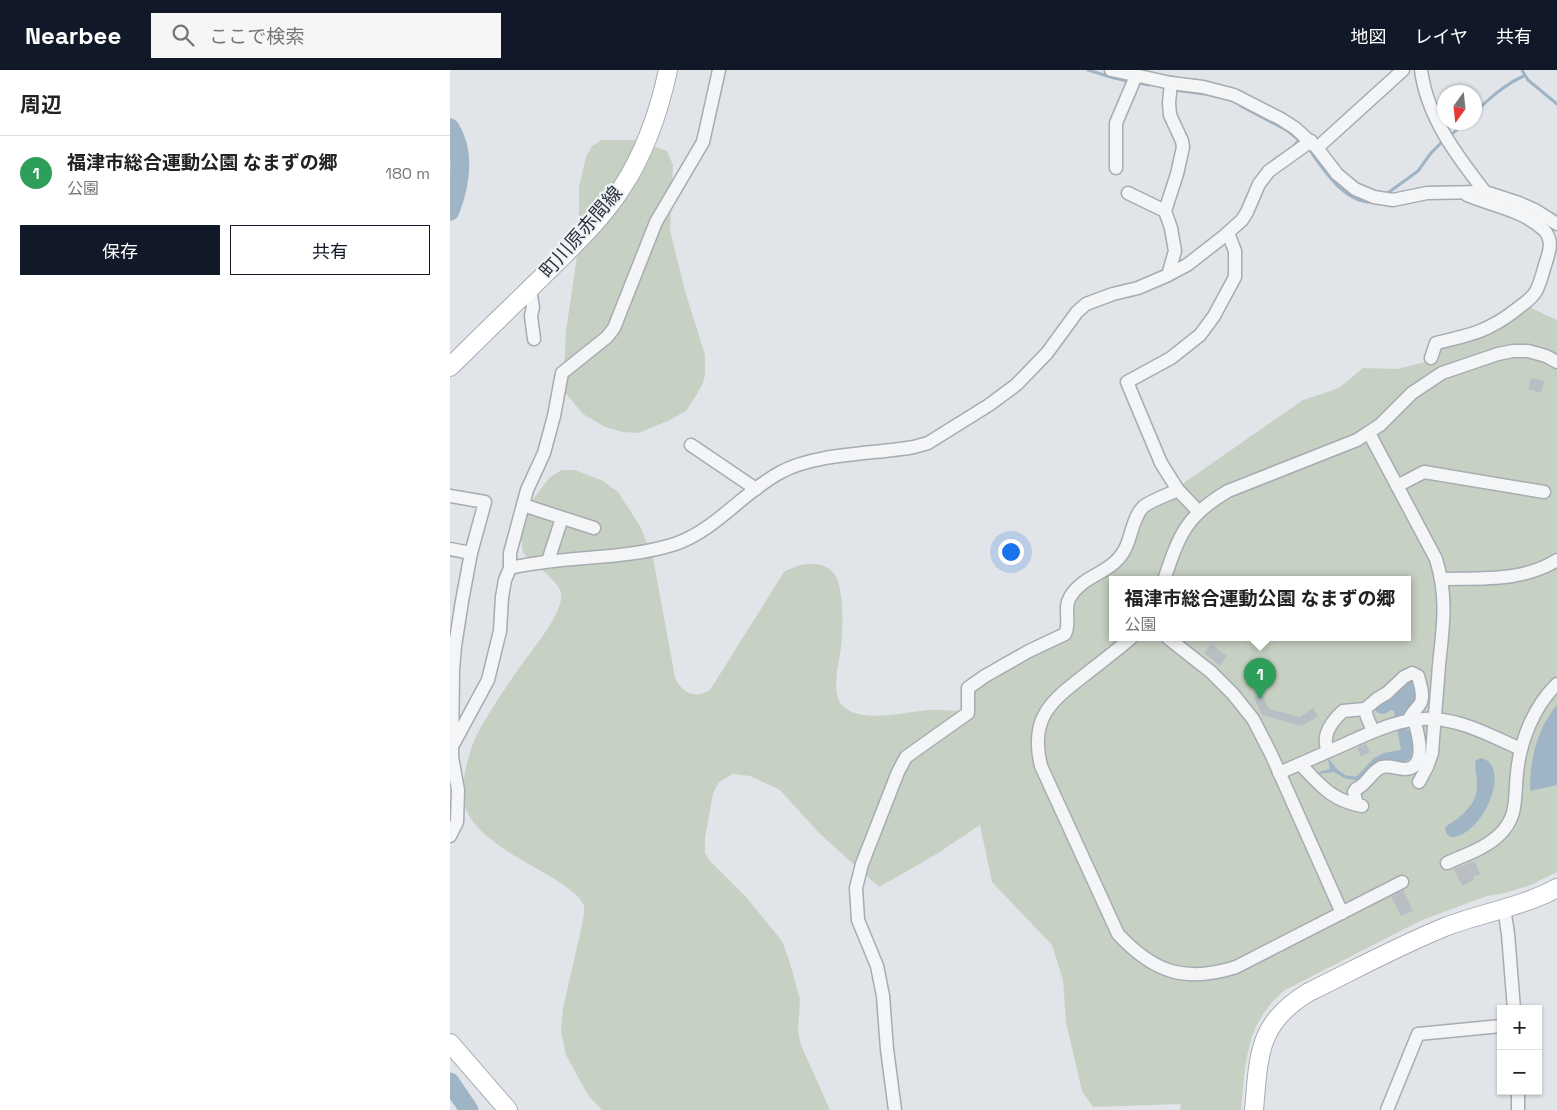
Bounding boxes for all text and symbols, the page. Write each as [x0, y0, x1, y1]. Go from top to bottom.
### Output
search box [151, 13, 501, 58]
text: Nearbee [25, 20, 121, 51]
icon: search [169, 21, 197, 49]
text: ここで検索 [209, 24, 304, 49]
text: 地図 [1351, 25, 1387, 48]
text: レイヤ [1415, 25, 1468, 48]
text: 共有 [1496, 25, 1532, 48]
north arrow [1437, 85, 1482, 130]
text: 周辺 [20, 91, 62, 118]
text: 福津市総合運動公園 なまずの郷 [67, 150, 338, 175]
text: 1 [32, 163, 40, 184]
text: 180 m [385, 163, 430, 184]
text: 公園 [67, 178, 99, 199]
street label: 町川原赤間線 [534, 181, 628, 283]
button: 保存 [20, 225, 220, 275]
button: 共有 [230, 225, 430, 275]
your location [998, 539, 1024, 565]
popup [1109, 576, 1411, 641]
text: 福津市総合運動公園 なまずの郷 [1125, 586, 1395, 611]
text: 公園 [1125, 614, 1157, 635]
pin: 1 [1244, 658, 1276, 699]
map controls [1497, 1005, 1542, 1095]
button: + [1497, 1005, 1542, 1050]
button: − [1497, 1050, 1542, 1095]

